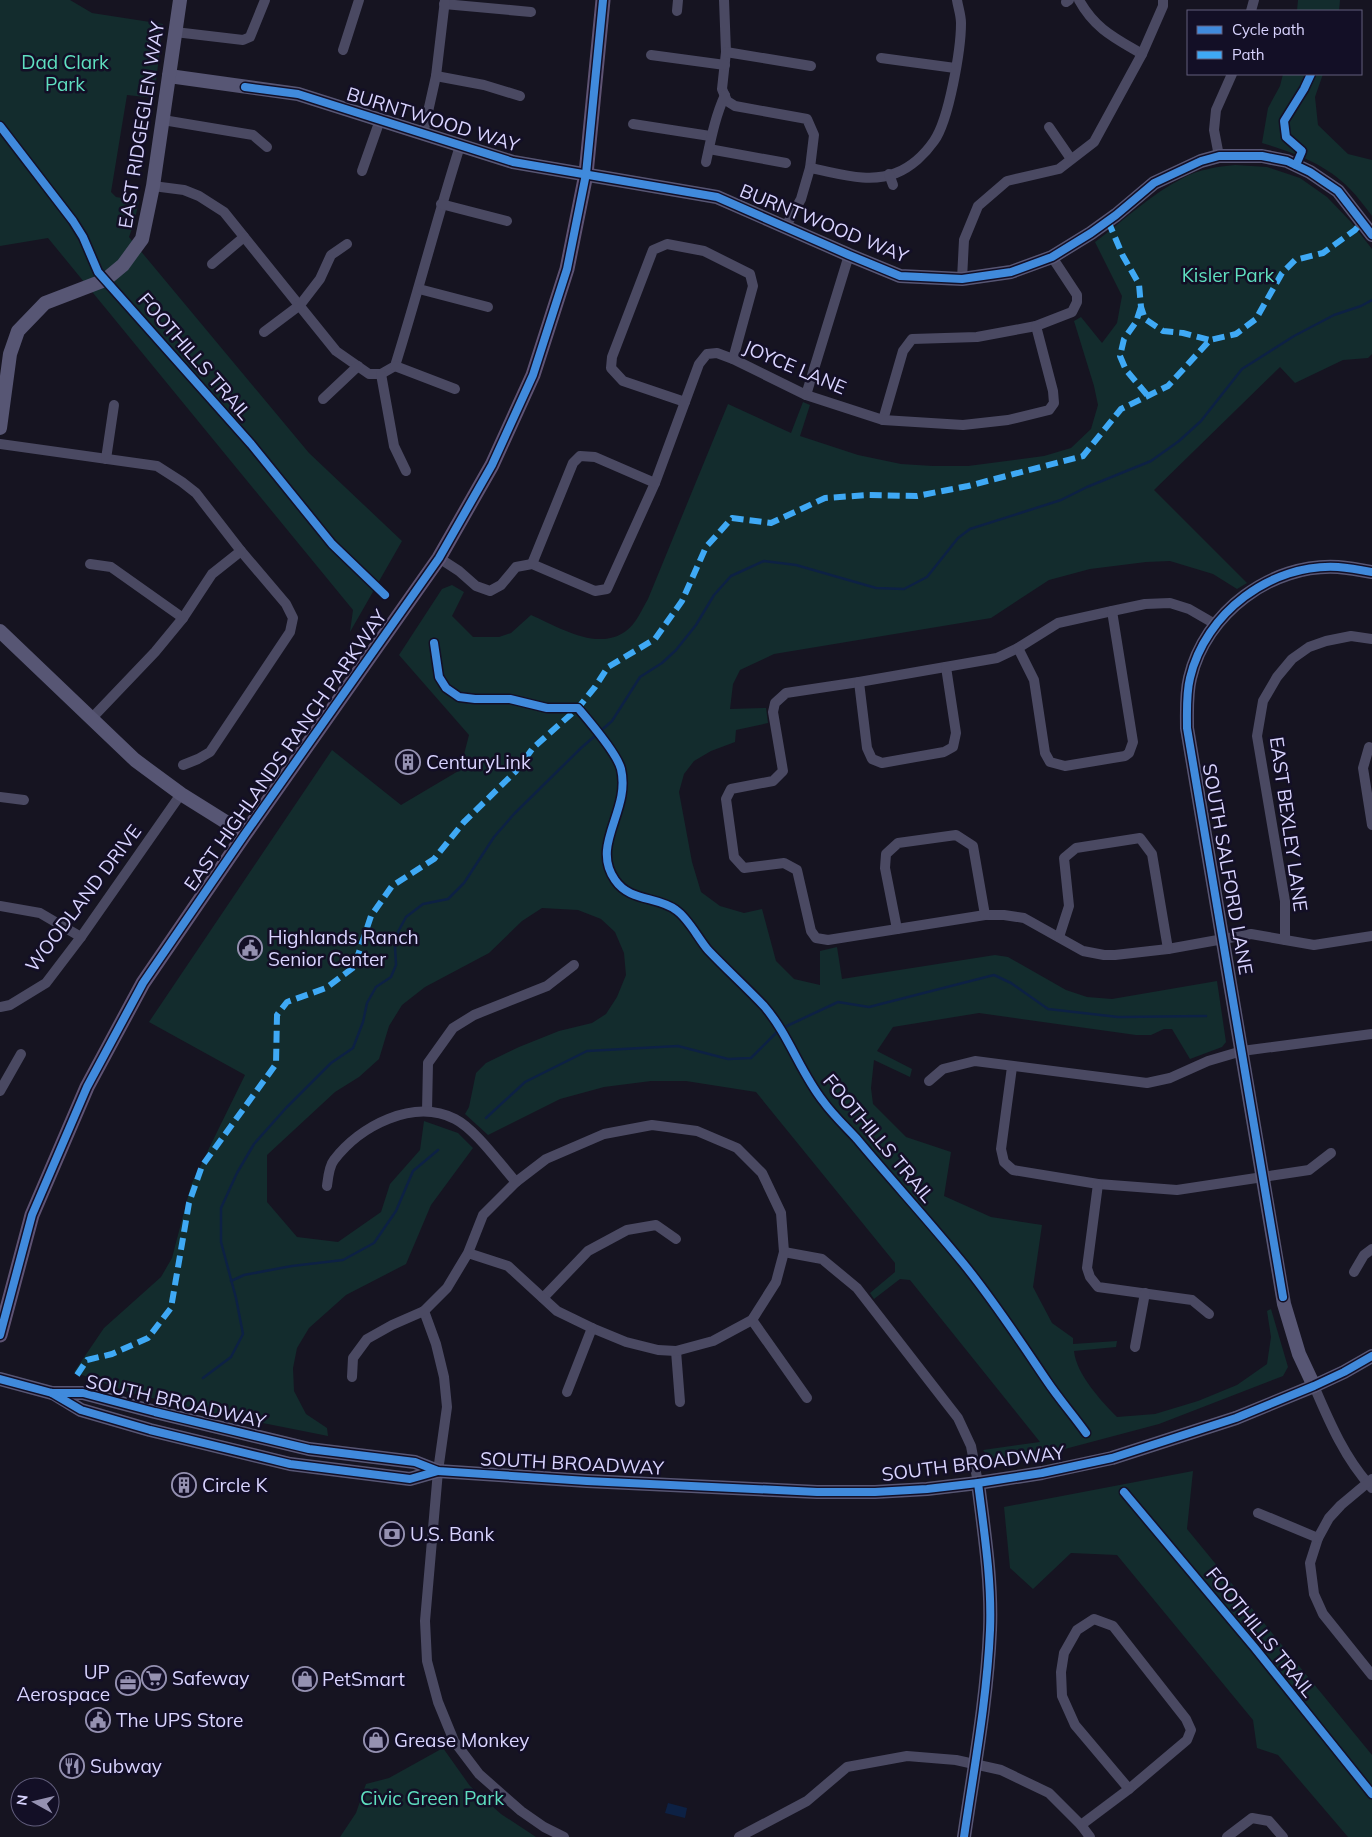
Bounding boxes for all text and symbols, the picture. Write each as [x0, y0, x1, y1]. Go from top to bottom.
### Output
legend [1187, 10, 1362, 75]
street label: EAST RIDGEGLEN WAY [113, 19, 169, 230]
text: Cycle path [1232, 20, 1305, 39]
text: Path [1232, 45, 1264, 64]
park label: Dad Clark Park [21, 50, 109, 96]
street label: BURNTWOOD WAY [344, 81, 523, 157]
street label: BURNTWOOD WAY [736, 178, 912, 268]
park label: Kisler Park [1182, 263, 1275, 287]
street label: FOOTHILLS TRAIL [133, 288, 257, 425]
street label: JOYCE LANE [740, 335, 850, 399]
street label: EAST HIGHLANDS RANCH PARKWAY [178, 604, 392, 895]
street label: EAST BEXLEY LANE [1265, 735, 1313, 913]
building icon: CenturyLink [395, 749, 421, 775]
place label: CenturyLink [426, 750, 531, 774]
street label: SOUTH SALFORD LANE [1198, 761, 1258, 977]
street label: WOODLAND DRIVE [20, 820, 146, 976]
place label: Highlands Ranch Senior Center [268, 925, 419, 971]
public building icon: Highlands Ranch Senior Center [237, 935, 263, 961]
street label: FOOTHILLS TRAIL [818, 1069, 940, 1208]
street label: SOUTH BROADWAY [84, 1369, 269, 1433]
street label: SOUTH BROADWAY [880, 1440, 1066, 1486]
street label: SOUTH BROADWAY [480, 1446, 665, 1480]
building icon: Circle K [171, 1472, 197, 1498]
place label: Circle K [202, 1473, 269, 1497]
bank icon: U.S. Bank [379, 1521, 405, 1547]
place label: U.S. Bank [410, 1522, 494, 1546]
street label: FOOTHILLS TRAIL [1201, 1562, 1321, 1702]
place label: UP Aerospace [16, 1660, 110, 1706]
supermarket icon: Safeway [141, 1665, 167, 1691]
place label: Safeway [172, 1666, 249, 1690]
shop icon: PetSmart [292, 1666, 318, 1692]
place label: PetSmart [322, 1667, 405, 1691]
office icon: UP Aerospace [115, 1670, 141, 1696]
public building icon: The UPS Store [85, 1707, 111, 1733]
place label: The UPS Store [116, 1708, 243, 1732]
shop icon: Grease Monkey [363, 1727, 389, 1753]
place label: Grease Monkey [394, 1728, 529, 1752]
restaurant icon: Subway [59, 1753, 85, 1779]
place label: Subway [90, 1754, 162, 1778]
north arrow [10, 1777, 60, 1827]
park label: Civic Green Park [360, 1786, 504, 1810]
text: N [12, 1794, 32, 1807]

